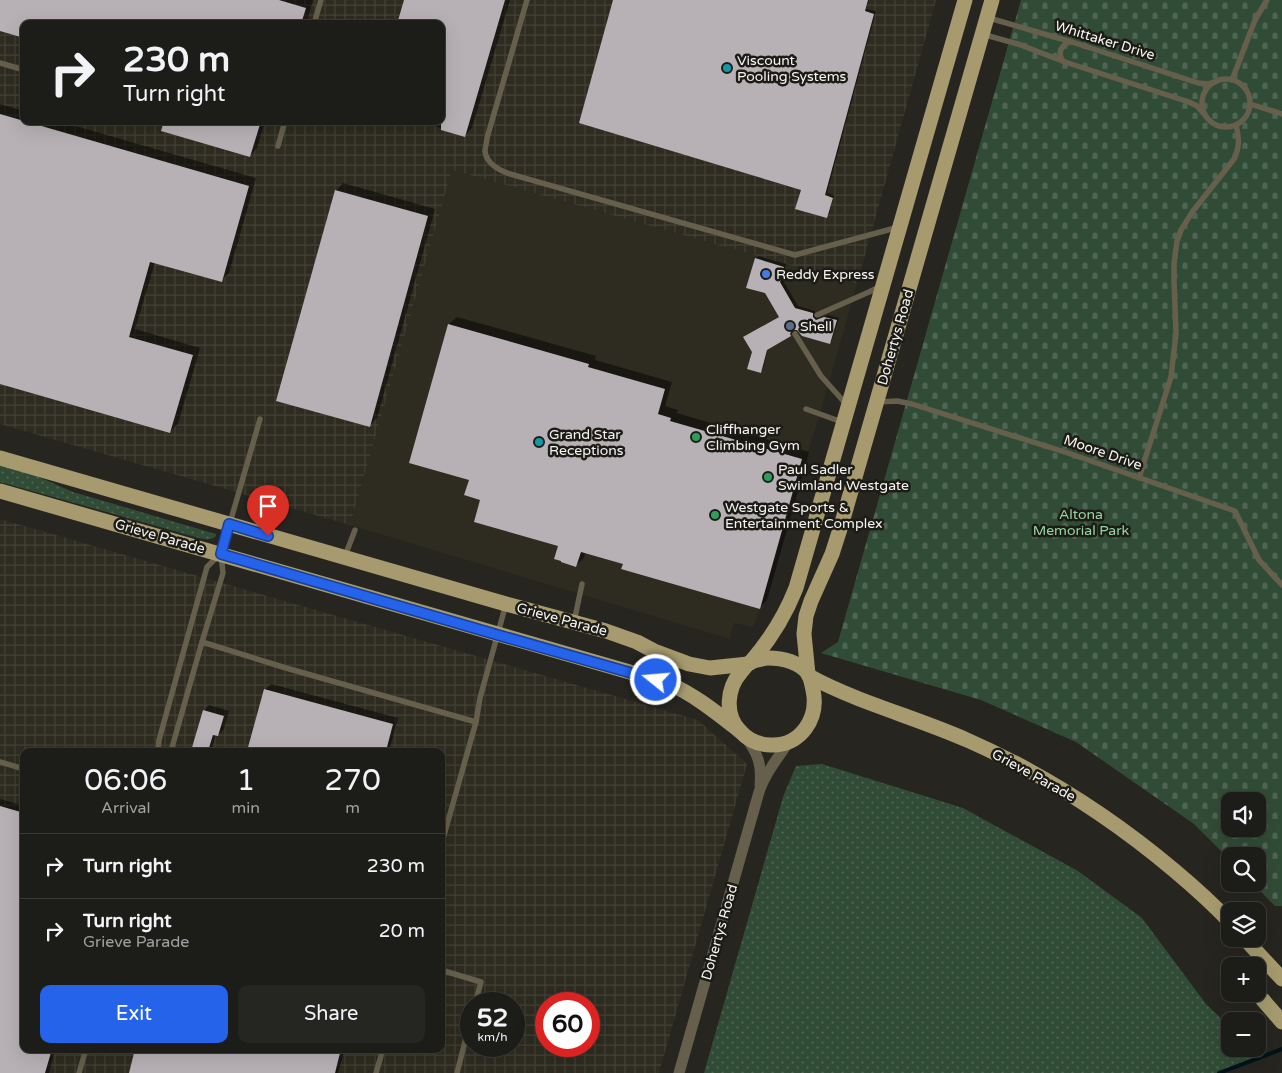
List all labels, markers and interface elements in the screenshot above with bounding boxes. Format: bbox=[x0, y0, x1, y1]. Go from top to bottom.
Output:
street label: Whittaker Drive bbox=[1053, 17, 1157, 64]
text: 230 m bbox=[123, 39, 230, 81]
icon: right bbox=[40, 40, 105, 105]
place label: Viscount Pooling Systems bbox=[737, 52, 847, 85]
marker: Viscount Pooling Systems bbox=[721, 62, 733, 74]
text: Turn right bbox=[123, 81, 225, 107]
place label: Reddy Express bbox=[776, 266, 875, 283]
marker: Reddy Express bbox=[760, 268, 772, 280]
street label: Dohertys Road bbox=[874, 287, 917, 387]
place label: Shell bbox=[800, 318, 832, 335]
marker: Shell bbox=[784, 320, 796, 332]
place label: Cliffhanger Climbing Gym bbox=[706, 421, 800, 454]
place label: Grand Star Receptions bbox=[549, 426, 624, 459]
marker: Cliffhanger Climbing Gym bbox=[690, 431, 702, 443]
street label: Moore Drive bbox=[1062, 431, 1144, 474]
marker: Grand Star Receptions bbox=[533, 436, 545, 448]
place label: Paul Sadler Swimland Westgate bbox=[778, 461, 909, 494]
marker: Paul Sadler Swimland Westgate bbox=[762, 471, 774, 483]
pin bbox=[247, 485, 289, 536]
icon: arrive bbox=[254, 492, 282, 520]
place label: Westgate Sports & Entertainment Complex bbox=[725, 499, 883, 532]
park label: Altona Memorial Park bbox=[1033, 506, 1130, 539]
marker: Westgate Sports & Entertainment Complex bbox=[709, 509, 721, 521]
street label: Grieve Parade bbox=[113, 515, 207, 558]
street label: Grieve Parade bbox=[515, 599, 609, 640]
position arrow bbox=[629, 653, 681, 705]
street label: Grieve Parade bbox=[989, 745, 1079, 805]
text: 06:06 bbox=[84, 762, 167, 799]
text: 1 bbox=[236, 762, 255, 799]
text: 270 bbox=[324, 762, 381, 799]
map controls bbox=[1221, 792, 1266, 1057]
button: sound bbox=[1221, 792, 1266, 837]
text: Arrival bbox=[101, 798, 151, 818]
text: min bbox=[232, 798, 260, 818]
text: m bbox=[345, 798, 360, 818]
button: search bbox=[1221, 847, 1266, 892]
icon: right bbox=[40, 852, 68, 880]
text: Turn right bbox=[83, 855, 171, 877]
text: 230 m bbox=[367, 855, 425, 877]
street label: Dohertys Road bbox=[698, 882, 741, 982]
button: layers bbox=[1221, 902, 1266, 947]
text: Turn right bbox=[83, 910, 171, 932]
icon: right bbox=[40, 917, 68, 945]
text: 20 m bbox=[379, 920, 425, 942]
text: Grieve Parade bbox=[83, 932, 189, 952]
button: + bbox=[1221, 957, 1266, 1002]
button: Exit bbox=[40, 985, 228, 1043]
button: Share bbox=[238, 985, 425, 1043]
speed limit sign: 60 bbox=[535, 992, 600, 1057]
text: 52 bbox=[477, 1003, 508, 1033]
button: − bbox=[1221, 1012, 1266, 1057]
text: km/h bbox=[477, 1030, 508, 1044]

